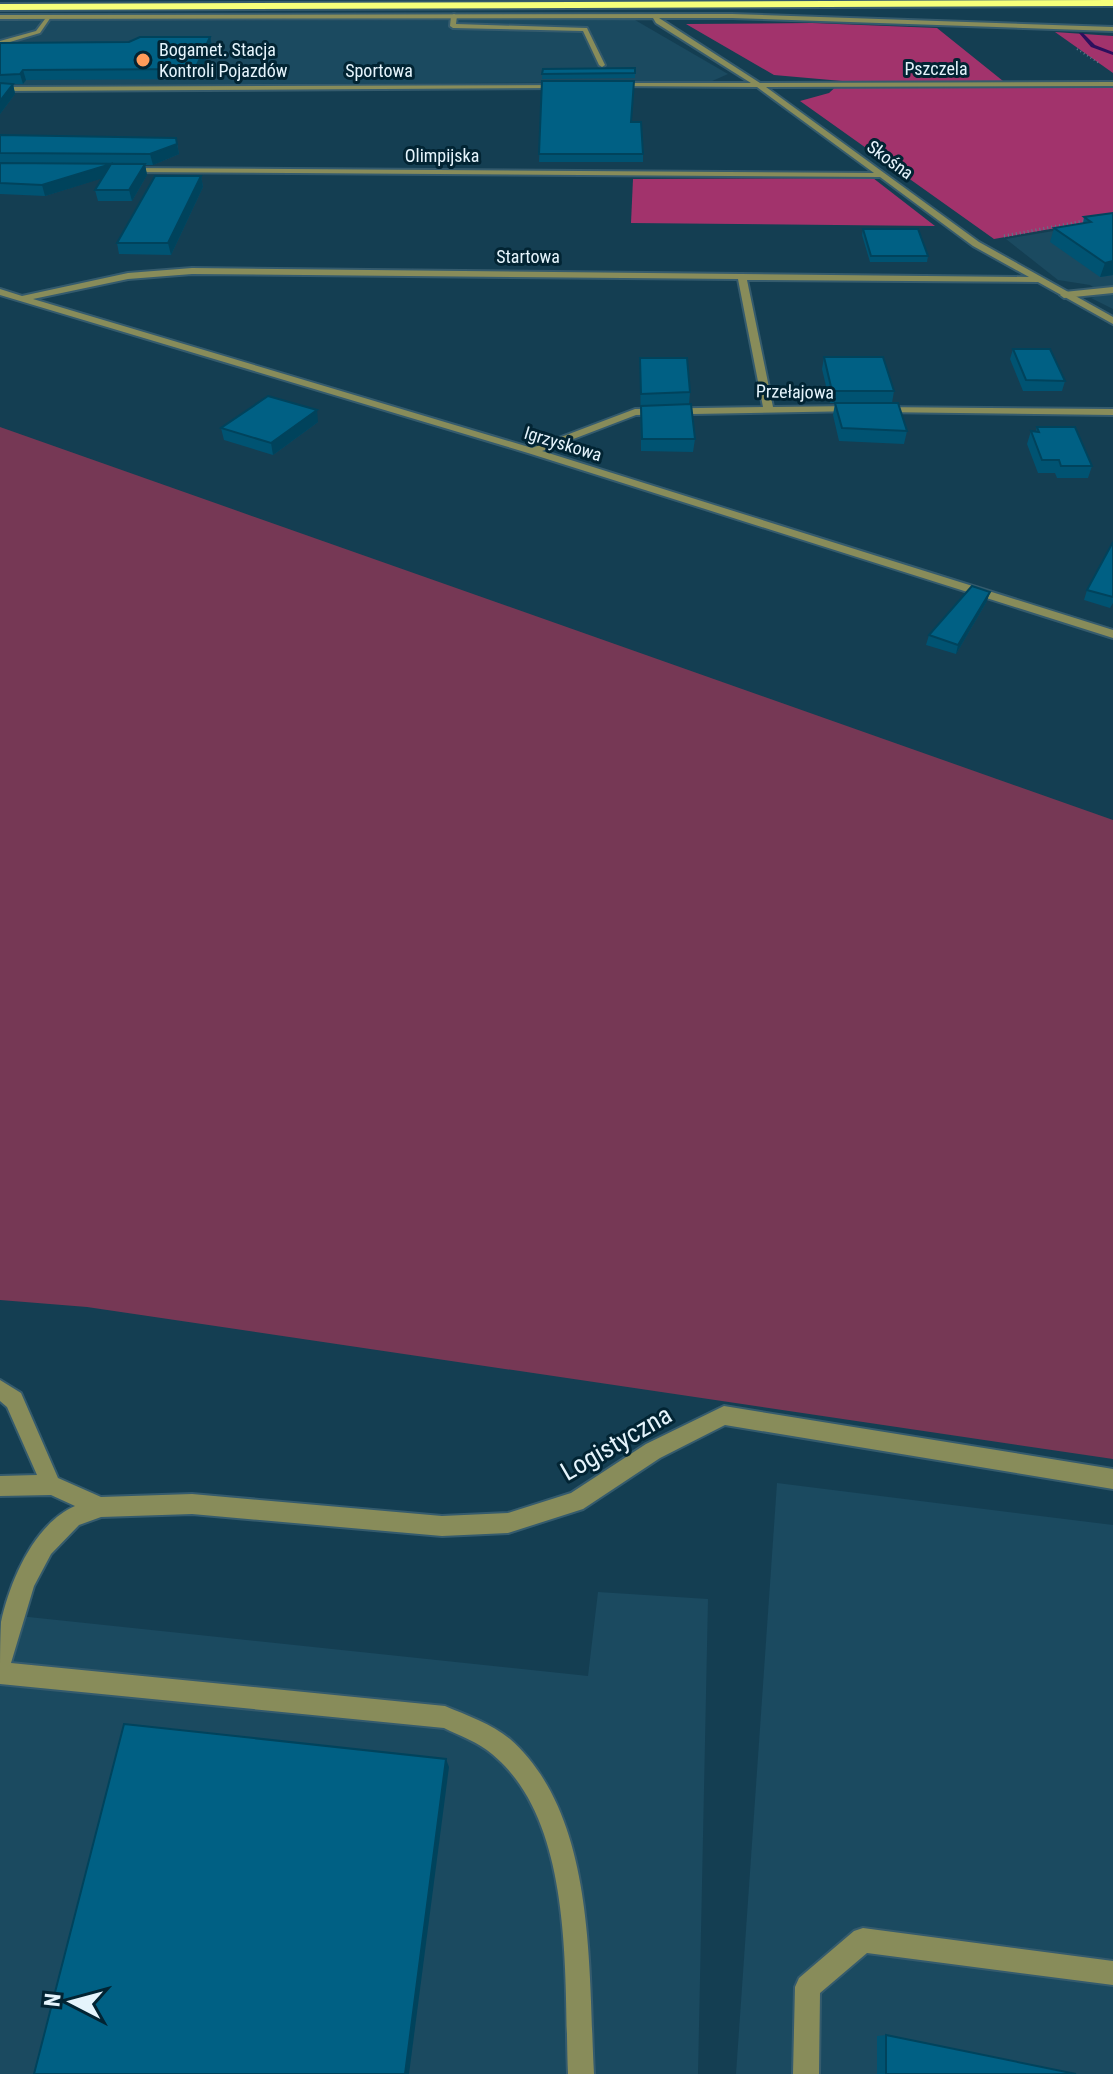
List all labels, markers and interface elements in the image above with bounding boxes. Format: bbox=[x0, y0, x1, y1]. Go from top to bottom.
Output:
place label: Bogamet. Stacja Kontroli Pojazdów bbox=[159, 39, 288, 81]
marker: Bogamet. Stacja Kontroli Pojazdów bbox=[134, 51, 152, 69]
street label: Pszczela bbox=[904, 58, 968, 79]
street label: Sportowa bbox=[345, 60, 413, 81]
street label: Skośna bbox=[863, 136, 918, 183]
street label: Olimpijska bbox=[405, 145, 479, 166]
street label: Startowa bbox=[496, 246, 560, 267]
street label: Przełajowa bbox=[756, 380, 834, 403]
street label: Igrzyskowa bbox=[522, 422, 604, 465]
street label: Logistyczna bbox=[555, 1399, 677, 1487]
north arrow bbox=[32, 1962, 112, 2042]
text: N bbox=[39, 1992, 66, 2008]

